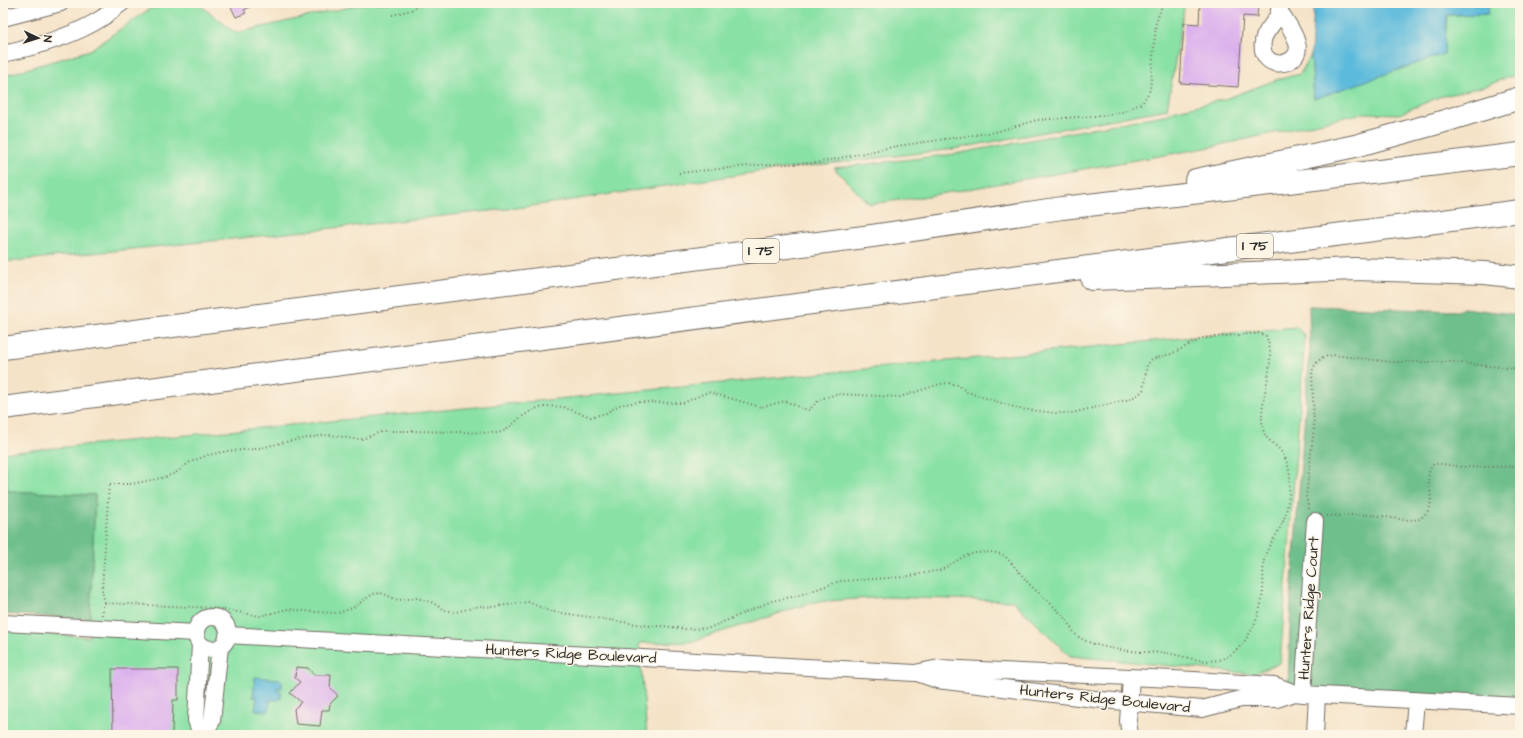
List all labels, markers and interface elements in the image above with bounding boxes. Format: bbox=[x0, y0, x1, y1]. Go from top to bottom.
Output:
north arrow bbox=[18, 18, 58, 58]
text: N bbox=[40, 35, 55, 43]
road number: I 75 bbox=[1237, 234, 1273, 258]
road number: I 75 bbox=[743, 239, 779, 263]
street label: Hunters Ridge Court bbox=[1294, 536, 1325, 680]
street label: Hunters Ridge Boulevard bbox=[485, 639, 657, 670]
street label: Hunters Ridge Boulevard bbox=[1019, 680, 1192, 719]

